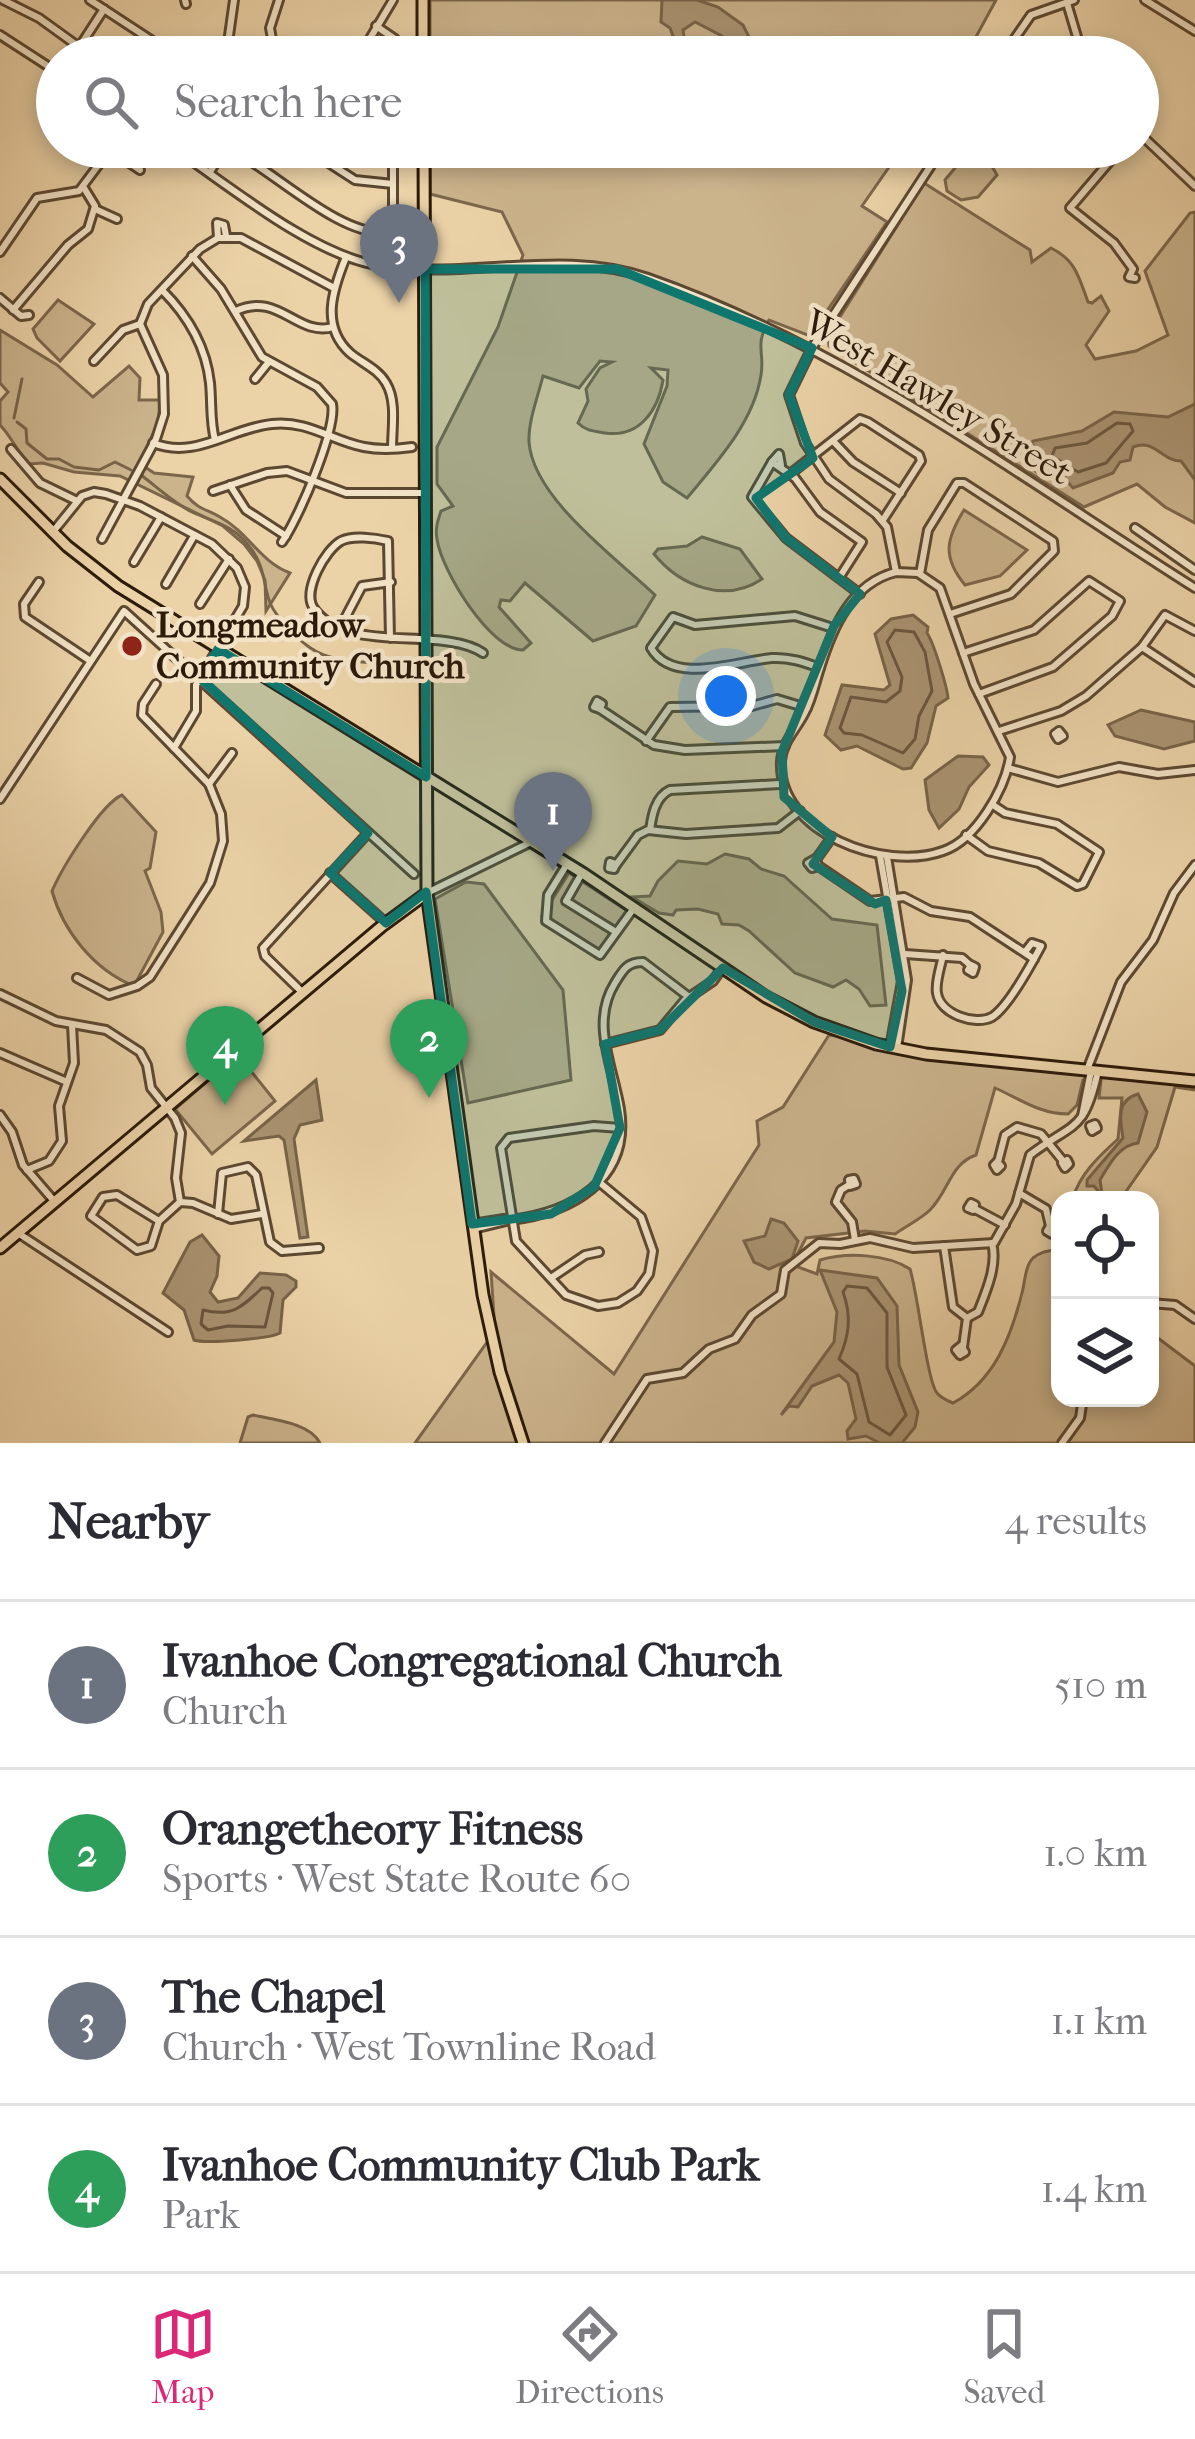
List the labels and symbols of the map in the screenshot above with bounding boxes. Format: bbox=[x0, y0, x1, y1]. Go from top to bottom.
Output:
pin: 3 bbox=[360, 204, 438, 303]
street label: West Hawley Street bbox=[796, 300, 1079, 493]
place label: Longmeadow Community Church bbox=[156, 604, 466, 687]
marker: Longmeadow Community Church bbox=[119, 633, 145, 659]
your location bbox=[696, 666, 756, 726]
pin: 1 bbox=[514, 772, 592, 871]
pin: 2 bbox=[390, 999, 468, 1098]
pin: 4 bbox=[186, 1006, 264, 1105]

